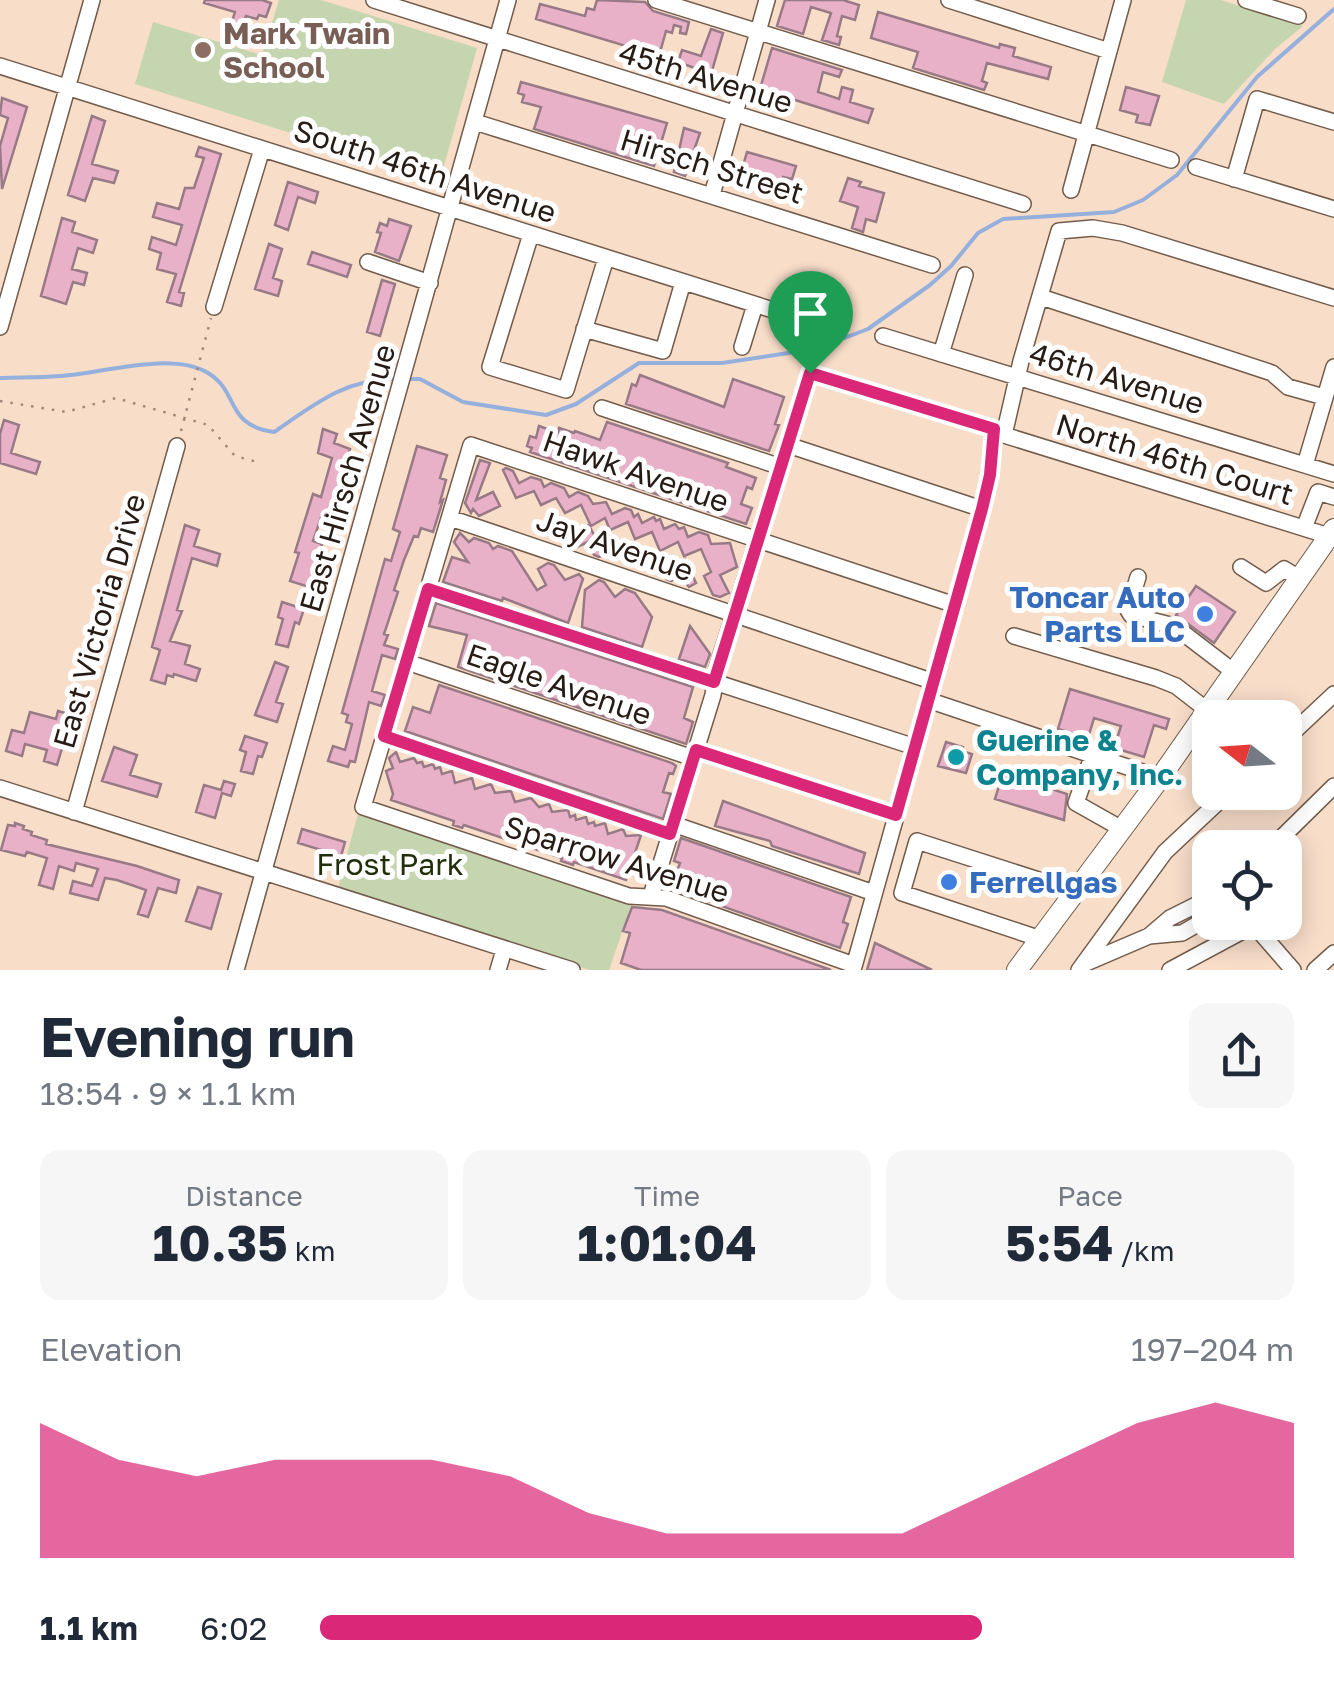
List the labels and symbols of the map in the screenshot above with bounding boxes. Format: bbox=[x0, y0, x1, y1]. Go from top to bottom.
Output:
place label: Mark Twain School bbox=[223, 15, 390, 85]
street label: 45th Avenue bbox=[615, 34, 797, 120]
marker: Mark Twain School bbox=[192, 39, 214, 61]
street label: South 46th Avenue bbox=[289, 112, 561, 230]
street label: Hirsch Street bbox=[616, 121, 808, 211]
pin bbox=[768, 271, 853, 374]
street label: 46th Avenue bbox=[1026, 334, 1208, 422]
street label: East Hirsch Avenue bbox=[292, 340, 402, 616]
street label: North 46th Court bbox=[1052, 406, 1298, 512]
street label: Hawk Avenue bbox=[538, 422, 734, 520]
street label: East Victoria Drive bbox=[45, 489, 153, 753]
street label: Jay Avenue bbox=[532, 501, 698, 589]
place label: Toncar Auto Parts LLC bbox=[1009, 579, 1185, 649]
marker: Toncar Auto Parts LLC bbox=[1194, 603, 1216, 625]
street label: Eagle Avenue bbox=[462, 635, 656, 733]
north arrow bbox=[1192, 700, 1302, 810]
place label: Guerine & Company, Inc. bbox=[976, 722, 1183, 792]
marker: Guerine & Company, Inc. bbox=[945, 746, 967, 768]
street label: Sparrow Avenue bbox=[500, 808, 734, 910]
park label: Frost Park bbox=[316, 846, 464, 882]
place label: Ferrellgas bbox=[969, 864, 1118, 900]
marker: Ferrellgas bbox=[938, 871, 960, 893]

